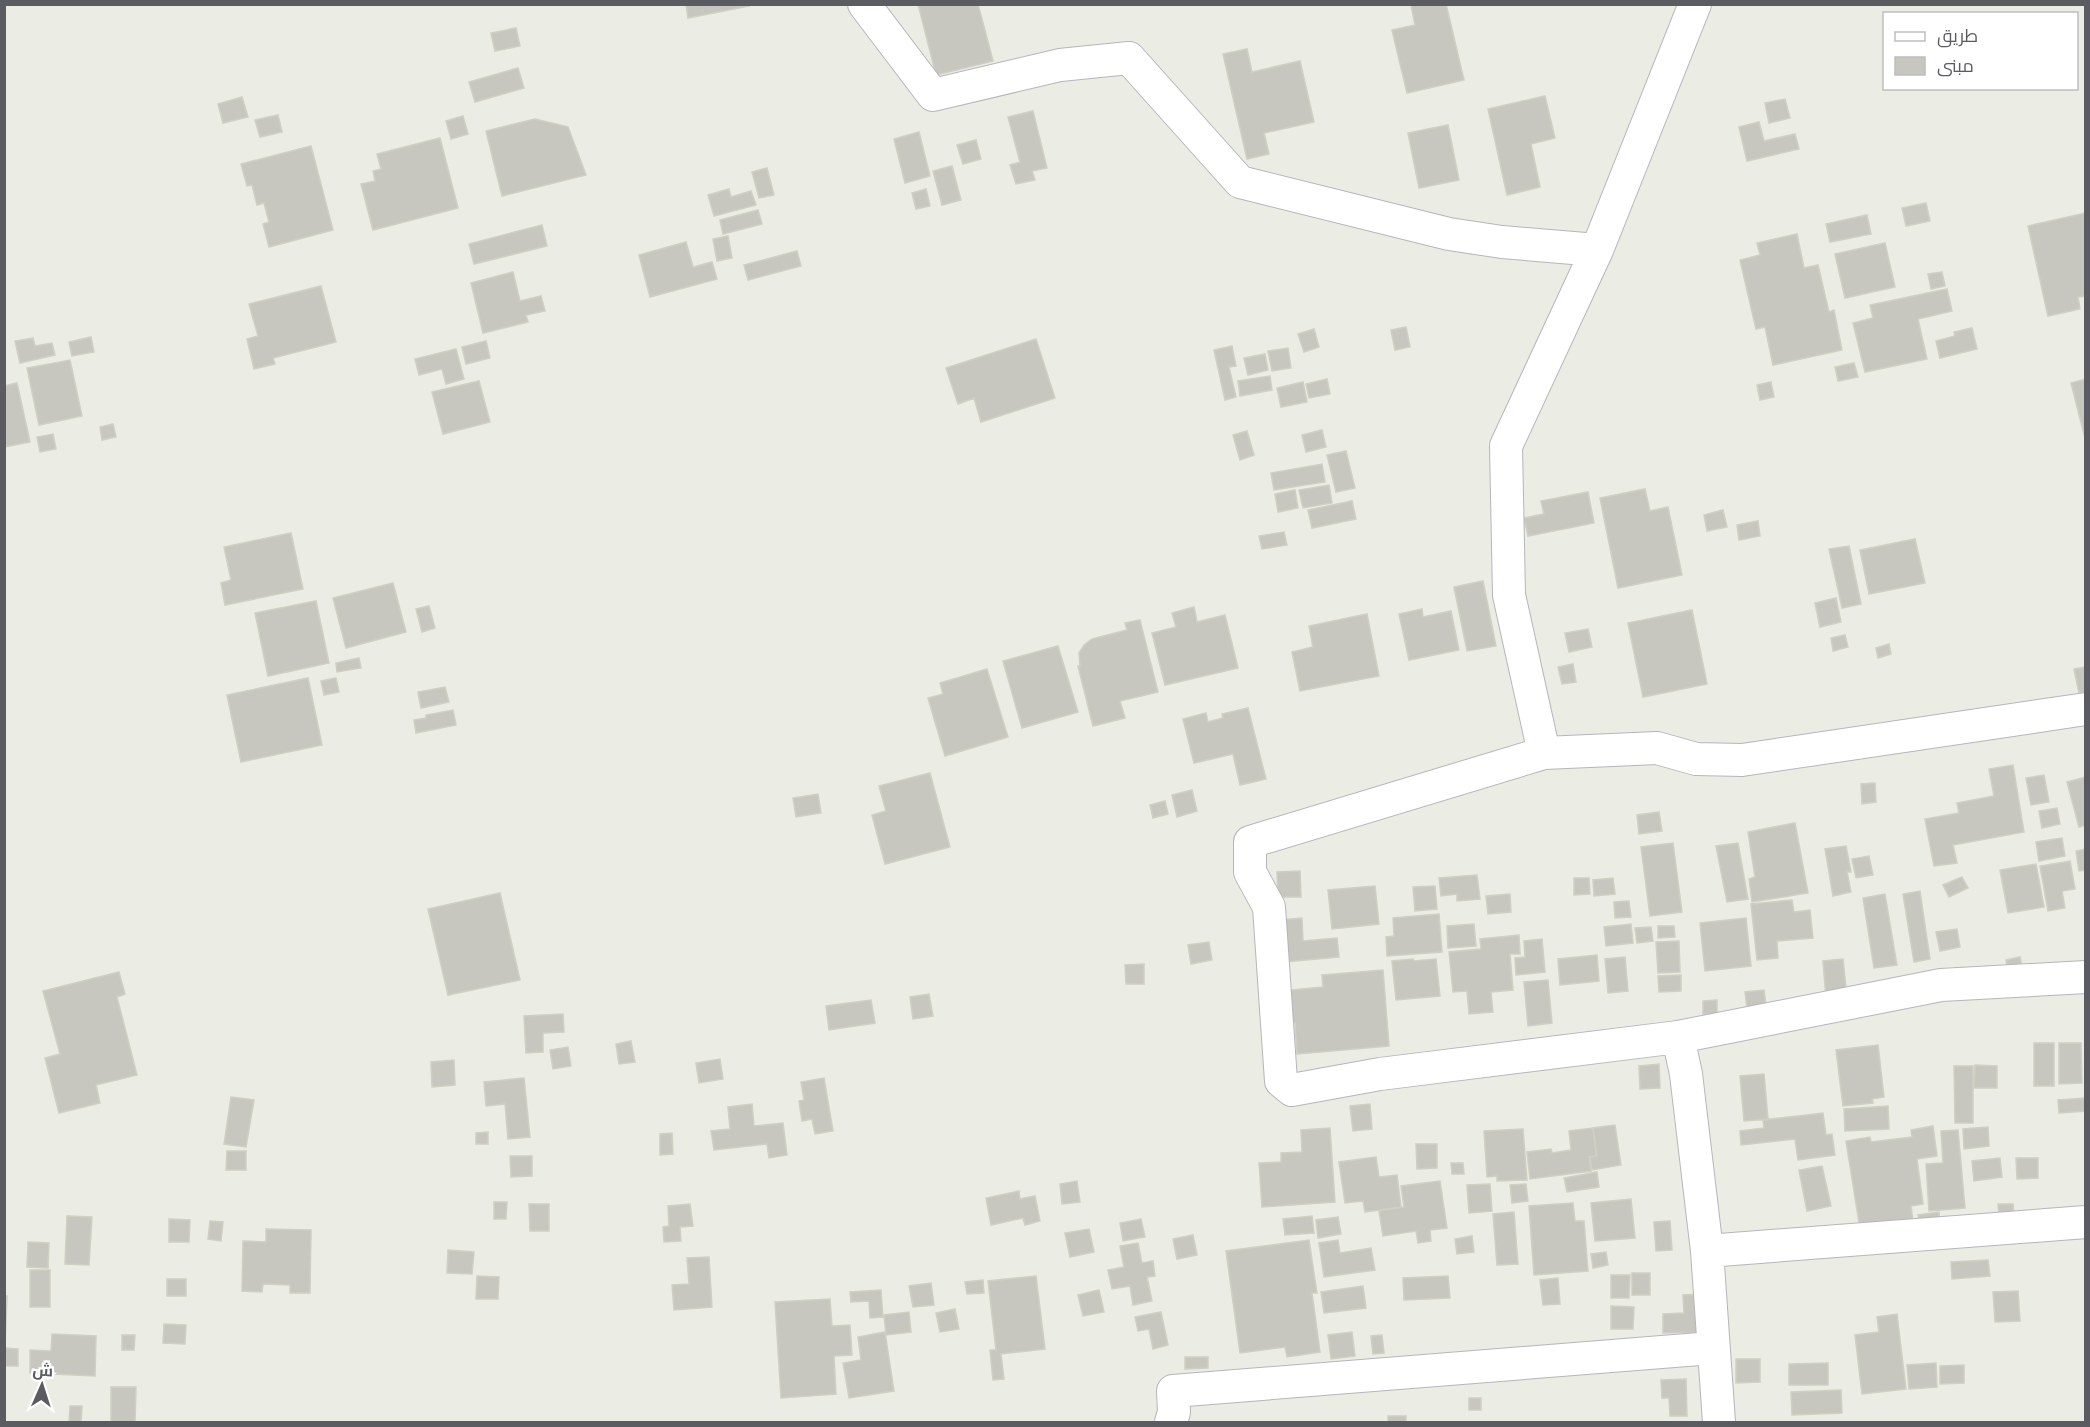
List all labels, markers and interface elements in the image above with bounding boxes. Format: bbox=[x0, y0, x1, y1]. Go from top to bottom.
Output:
legend bbox=[1883, 12, 2078, 90]
text: طريق bbox=[1937, 26, 1978, 48]
text: مبنى bbox=[1937, 56, 1974, 77]
north arrow bbox=[12, 1355, 72, 1415]
text: ش bbox=[32, 1361, 53, 1381]

